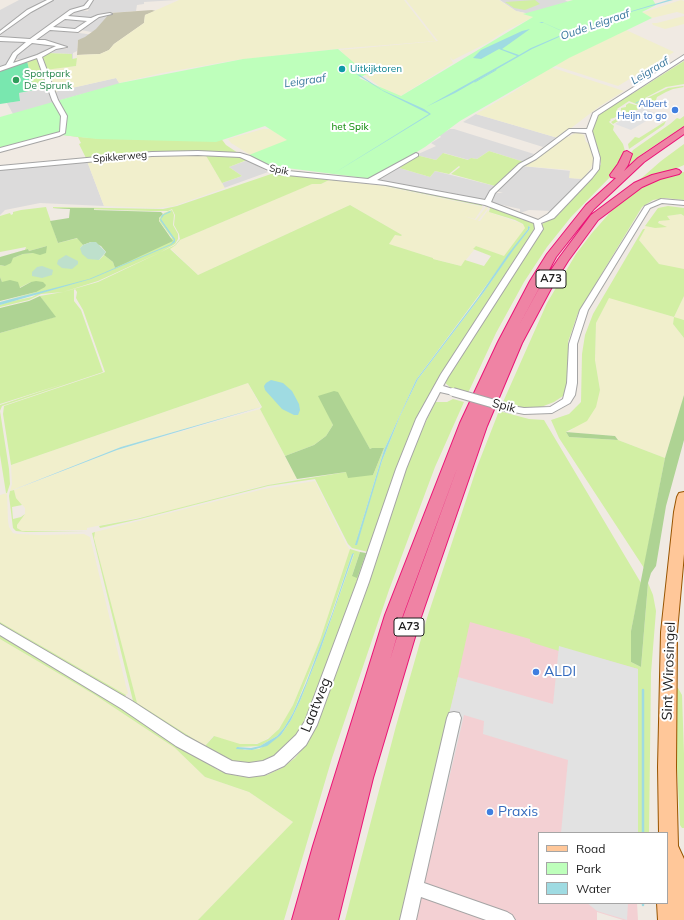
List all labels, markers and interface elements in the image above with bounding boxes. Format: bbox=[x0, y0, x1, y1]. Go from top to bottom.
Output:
water label: Oude Leigraaf bbox=[559, 7, 631, 43]
water label: Leigraaf bbox=[629, 55, 671, 87]
place label: Uitkijktoren bbox=[350, 63, 402, 75]
marker: Uitkijktoren bbox=[337, 64, 347, 74]
place label: Sportpark De Sprunk bbox=[24, 68, 72, 92]
water label: Leigraaf bbox=[283, 72, 327, 90]
marker: Sportpark De Sprunk bbox=[11, 75, 21, 85]
place label: Albert Heijn to go bbox=[617, 98, 667, 122]
marker: Albert Heijn to go bbox=[670, 105, 680, 115]
park label: het Spik bbox=[331, 121, 369, 133]
street label: Spikkerweg bbox=[92, 149, 148, 165]
street label: Spik bbox=[268, 162, 290, 178]
road number: A73 bbox=[536, 270, 566, 288]
street label: Spik bbox=[491, 396, 517, 416]
road number: A73 bbox=[394, 618, 424, 636]
street label: Sint Wirosingel bbox=[659, 621, 679, 721]
place label: ALDI bbox=[544, 664, 576, 680]
marker: ALDI bbox=[531, 667, 541, 677]
street label: Laatweg bbox=[297, 675, 335, 735]
place label: Praxis bbox=[498, 804, 538, 820]
marker: Praxis bbox=[485, 807, 495, 817]
legend bbox=[538, 832, 668, 904]
text: Road bbox=[576, 841, 605, 856]
text: Park bbox=[576, 861, 601, 876]
text: Water bbox=[576, 881, 611, 896]

